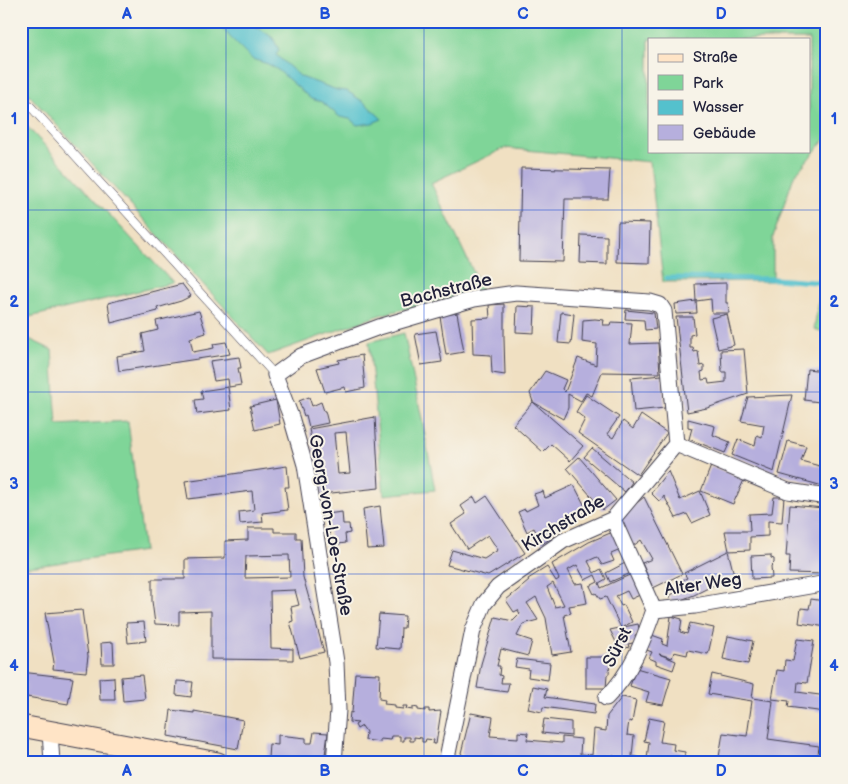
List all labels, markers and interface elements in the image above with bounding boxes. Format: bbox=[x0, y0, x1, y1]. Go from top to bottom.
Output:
text: A bbox=[121, 5, 132, 24]
text: B bbox=[319, 5, 331, 24]
text: C bbox=[517, 5, 529, 24]
text: D bbox=[715, 5, 727, 24]
legend bbox=[648, 38, 810, 152]
text: Straße bbox=[693, 48, 738, 67]
text: Park bbox=[693, 74, 724, 93]
text: Wasser bbox=[693, 98, 744, 117]
text: 1 bbox=[11, 110, 17, 129]
text: 1 bbox=[831, 110, 837, 129]
text: Gebäude bbox=[693, 124, 756, 143]
street label: Bachstraße bbox=[398, 269, 494, 312]
text: 2 bbox=[9, 293, 19, 312]
text: 2 bbox=[829, 293, 839, 312]
street label: Georg-von-Loe-Straße bbox=[304, 433, 357, 618]
text: 3 bbox=[9, 475, 19, 494]
text: 3 bbox=[829, 475, 839, 494]
street label: Kirchstraße bbox=[518, 490, 609, 556]
street label: Alter Weg bbox=[663, 569, 743, 600]
street label: Sürst bbox=[599, 623, 637, 671]
text: 4 bbox=[9, 657, 19, 676]
text: 4 bbox=[829, 657, 839, 676]
text: A bbox=[121, 762, 132, 781]
text: B bbox=[319, 762, 331, 781]
text: C bbox=[517, 762, 529, 781]
text: D bbox=[715, 762, 727, 781]

